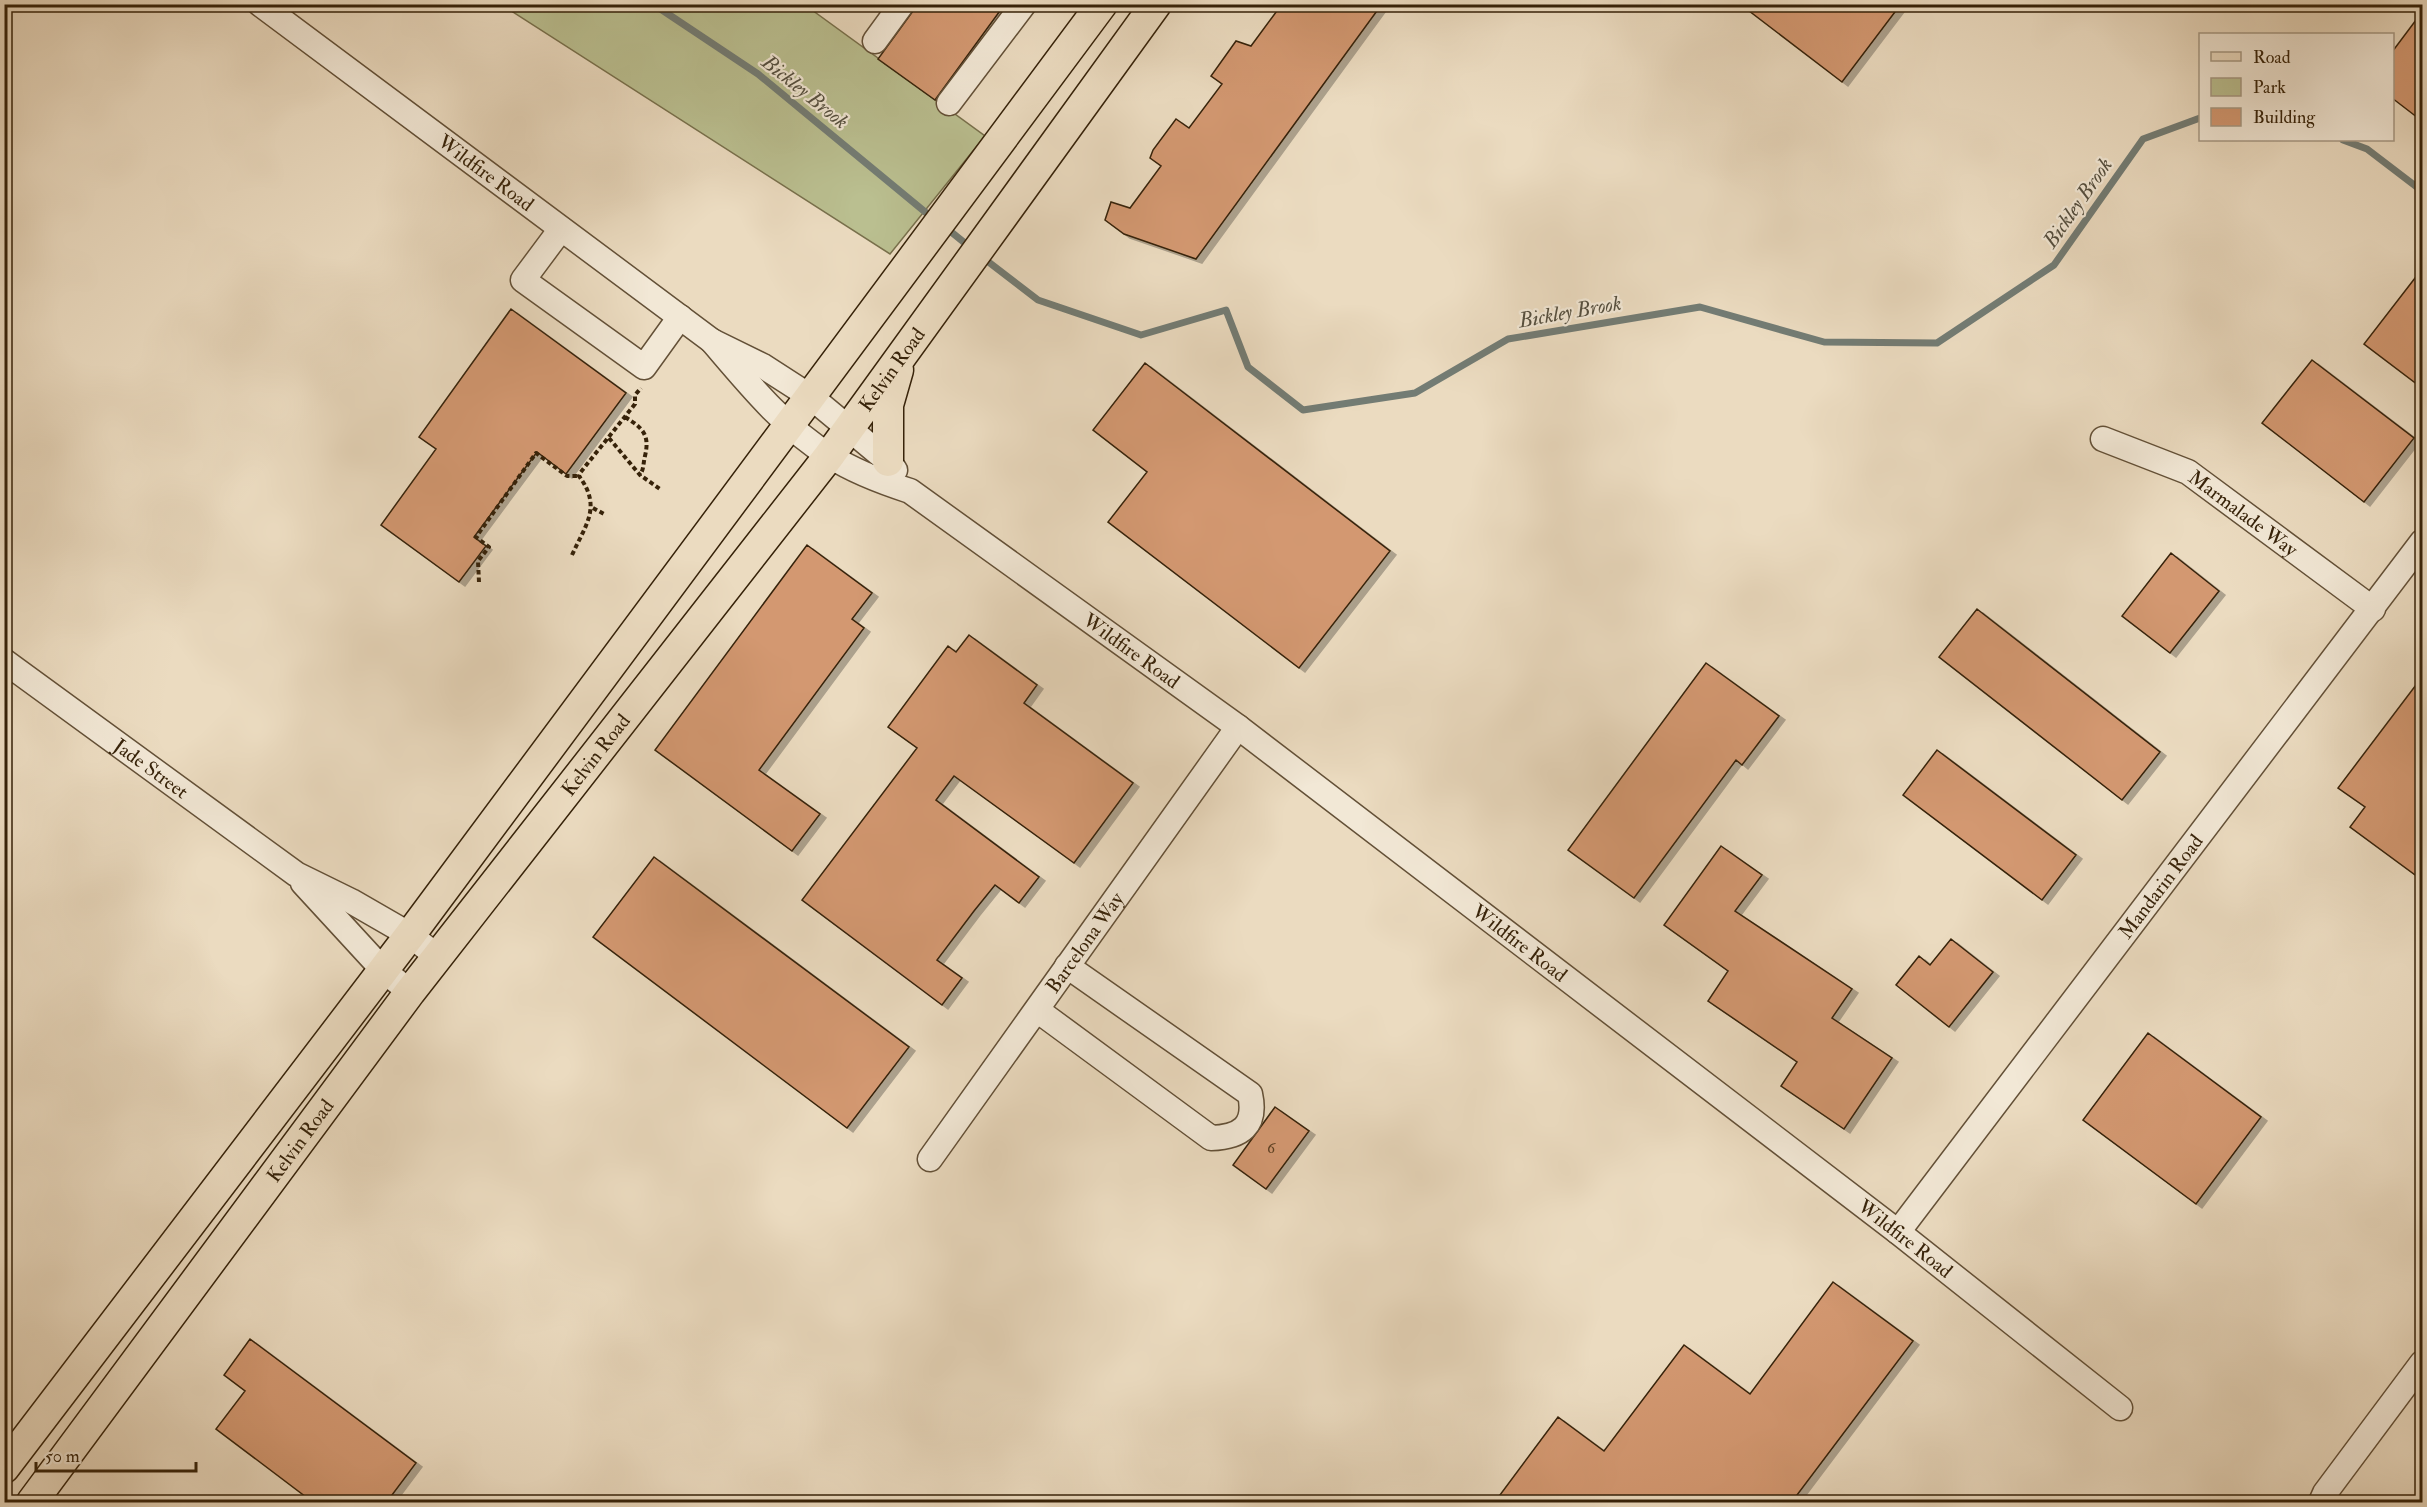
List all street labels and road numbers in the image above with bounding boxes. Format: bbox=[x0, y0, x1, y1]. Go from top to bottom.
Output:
street label: Wildfire Road bbox=[432, 128, 539, 217]
street label: Kelvin Road bbox=[853, 322, 930, 416]
street label: Marmalade Way bbox=[2184, 464, 2304, 562]
street label: Wildfire Road bbox=[1077, 607, 1185, 694]
street label: Kelvin Road bbox=[556, 708, 635, 801]
street label: Jade Street bbox=[108, 732, 194, 804]
street label: Mandarin Road bbox=[2113, 829, 2208, 944]
street label: Barcelona Way bbox=[1040, 886, 1130, 998]
street label: Wildfire Road bbox=[1466, 898, 1573, 987]
street label: Kelvin Road bbox=[261, 1094, 339, 1187]
street label: Wildfire Road bbox=[1852, 1193, 1958, 1283]

